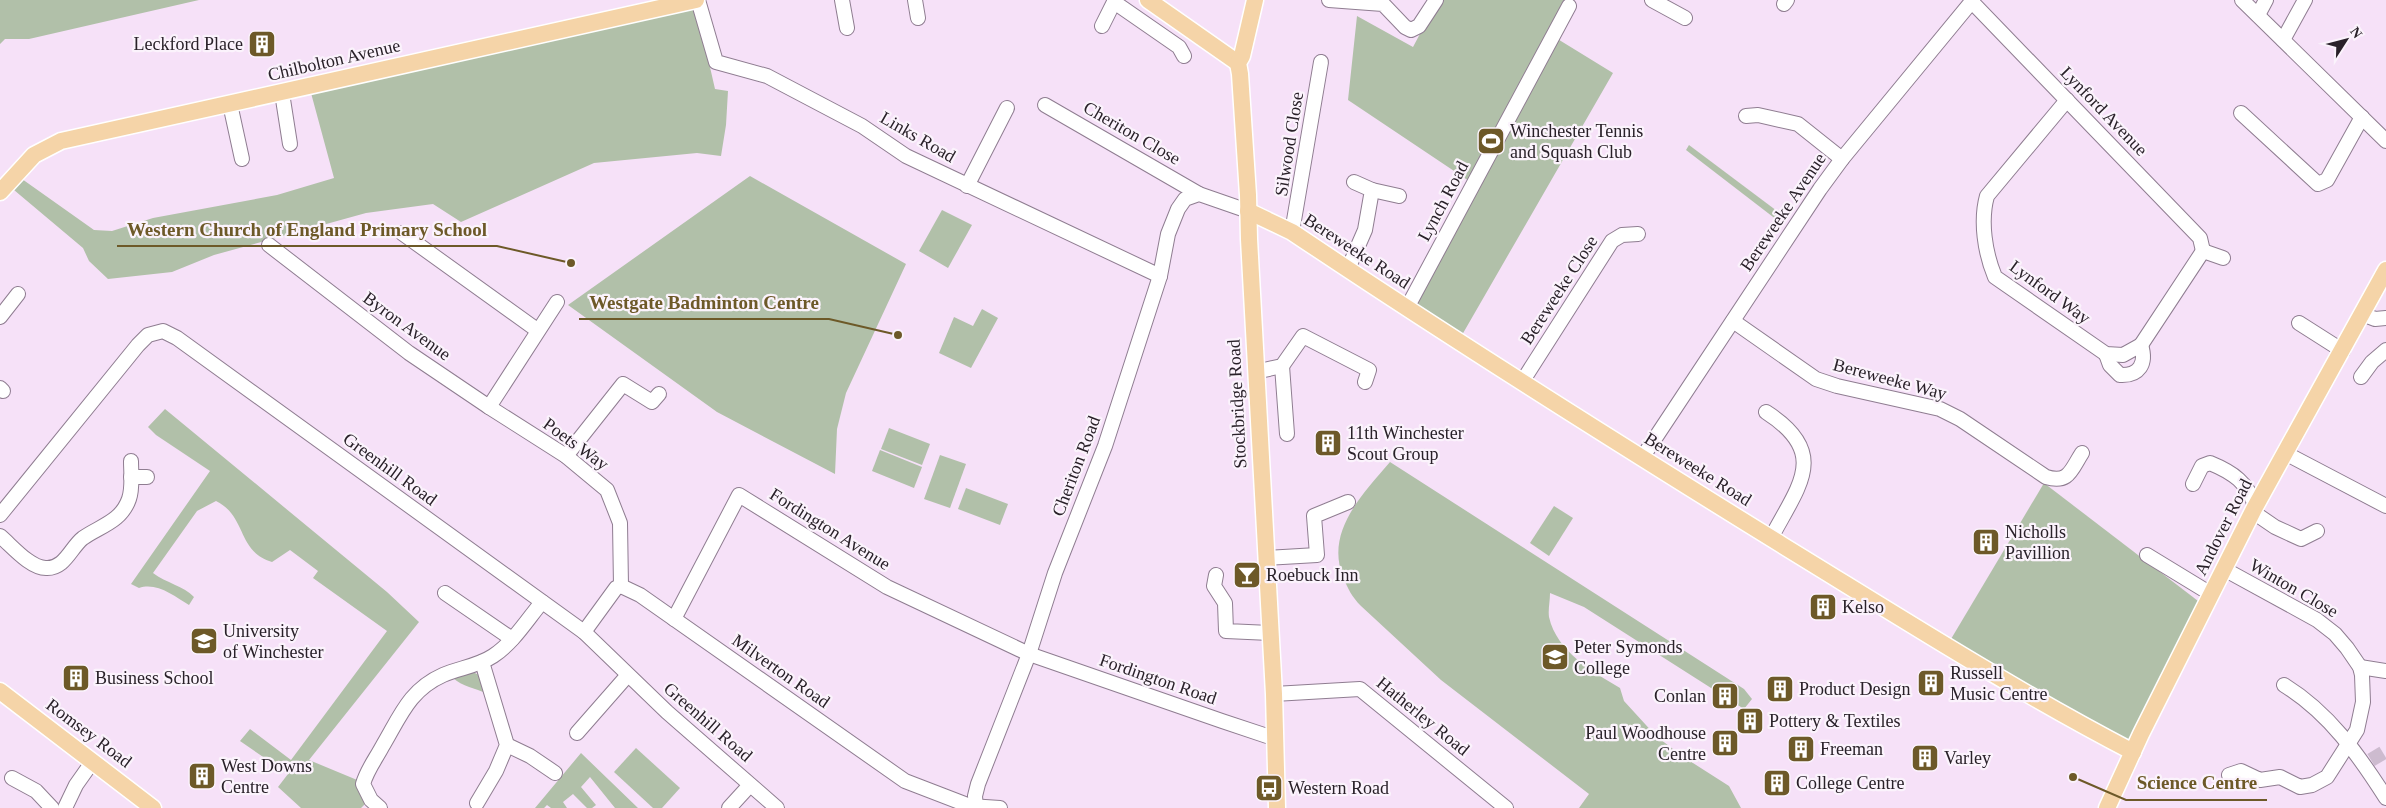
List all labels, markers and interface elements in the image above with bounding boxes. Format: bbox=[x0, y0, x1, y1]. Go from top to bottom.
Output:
north arrow bbox=[2321, 15, 2371, 65]
text: N bbox=[2347, 24, 2365, 41]
building icon: Leckford Place bbox=[247, 29, 277, 59]
place label: Leckford Place bbox=[134, 34, 243, 54]
street label: Chilbolton Avenue bbox=[266, 35, 402, 85]
street label: Lynford Avenue bbox=[2056, 62, 2152, 160]
street label: Silwood Close bbox=[1271, 90, 1307, 198]
street label: Cheriton Close bbox=[1080, 97, 1184, 169]
street label: Links Road bbox=[877, 107, 959, 167]
place label: Winchester Tennis and Squash Club bbox=[1510, 121, 1643, 162]
sports icon: Winchester Tennis and Squash Club bbox=[1476, 126, 1506, 156]
street label: Bereweeke Avenue bbox=[1736, 149, 1830, 275]
street label: Lynch Road bbox=[1414, 158, 1472, 244]
street label: Bereweeke Road bbox=[1300, 209, 1414, 293]
callout: Western Church of England Primary School bbox=[117, 212, 497, 246]
text: Western Church of England Primary School bbox=[127, 219, 487, 240]
street label: Bereweeke Close bbox=[1516, 232, 1602, 348]
street label: Lynford Way bbox=[2006, 256, 2094, 328]
callout: Westgate Badminton Centre bbox=[579, 285, 829, 319]
street label: Byron Avenue bbox=[359, 288, 455, 364]
text: Westgate Badminton Centre bbox=[589, 292, 819, 313]
street label: Stockbridge Road bbox=[1224, 339, 1250, 469]
street label: Bereweeke Way bbox=[1831, 354, 1949, 404]
street label: Cheriton Road bbox=[1048, 413, 1104, 519]
street label: Poets Way bbox=[539, 414, 613, 474]
place label: 11th Winchester Scout Group bbox=[1347, 423, 1464, 464]
street label: Greenhill Road bbox=[339, 428, 441, 510]
building icon: 11th Winchester Scout Group bbox=[1313, 428, 1343, 458]
street label: Bereweeke Road bbox=[1641, 428, 1755, 510]
street label: Andover Road bbox=[2190, 475, 2256, 579]
street label: Fordington Avenue bbox=[766, 484, 894, 574]
place label: Nicholls Pavillion bbox=[2005, 522, 2070, 563]
building icon: Nicholls Pavillion bbox=[1971, 527, 2001, 557]
street label: Winton Close bbox=[2246, 555, 2342, 621]
bar icon: Roebuck Inn bbox=[1232, 560, 1262, 590]
place label: Roebuck Inn bbox=[1266, 565, 1358, 585]
building icon: Kelso bbox=[1808, 592, 1838, 622]
place label: Kelso bbox=[1842, 597, 1884, 617]
place label: University of Winchester bbox=[223, 621, 323, 662]
school or university icon: University of Winchester bbox=[189, 626, 219, 656]
street label: Milverton Road bbox=[728, 630, 834, 712]
place label: Peter Symonds College bbox=[1574, 637, 1683, 678]
school or university icon: Peter Symonds College bbox=[1540, 642, 1570, 672]
street label: Fordington Road bbox=[1097, 650, 1219, 708]
building icon: Business School bbox=[61, 663, 91, 693]
place label: Russell Music Centre bbox=[1950, 663, 2047, 704]
place label: Business School bbox=[95, 668, 214, 688]
building icon: Russell Music Centre bbox=[1916, 668, 1946, 698]
street label: Hatherley Road bbox=[1373, 673, 1473, 759]
building icon: Product Design bbox=[1765, 674, 1795, 704]
street label: Greenhill Road bbox=[660, 678, 756, 766]
place label: Product Design bbox=[1799, 679, 1911, 699]
building icon: Conlan bbox=[1710, 681, 1740, 711]
place label: Conlan bbox=[1654, 686, 1706, 706]
street label: Romsey Road bbox=[42, 694, 136, 772]
building icon: Pottery & Textiles bbox=[1735, 706, 1765, 736]
place label: Pottery & Textiles bbox=[1769, 711, 1900, 731]
place label: Paul Woodhouse Centre bbox=[1585, 723, 1706, 764]
building icon: Paul Woodhouse Centre bbox=[1710, 728, 1740, 758]
building icon: Freeman bbox=[1786, 734, 1816, 764]
place label: Freeman bbox=[1820, 739, 1883, 759]
building icon: Varley bbox=[1910, 743, 1940, 773]
place label: Varley bbox=[1944, 748, 1991, 768]
place label: West Downs Centre bbox=[221, 756, 312, 797]
building icon: West Downs Centre bbox=[187, 761, 217, 791]
callout: Science Centre bbox=[2126, 766, 2267, 800]
building icon: College Centre bbox=[1762, 768, 1792, 798]
text: Science Centre bbox=[2137, 772, 2257, 793]
bus stop icon: Western Road bbox=[1254, 773, 1284, 803]
place label: College Centre bbox=[1796, 773, 1904, 793]
place label: Western Road bbox=[1288, 778, 1389, 798]

